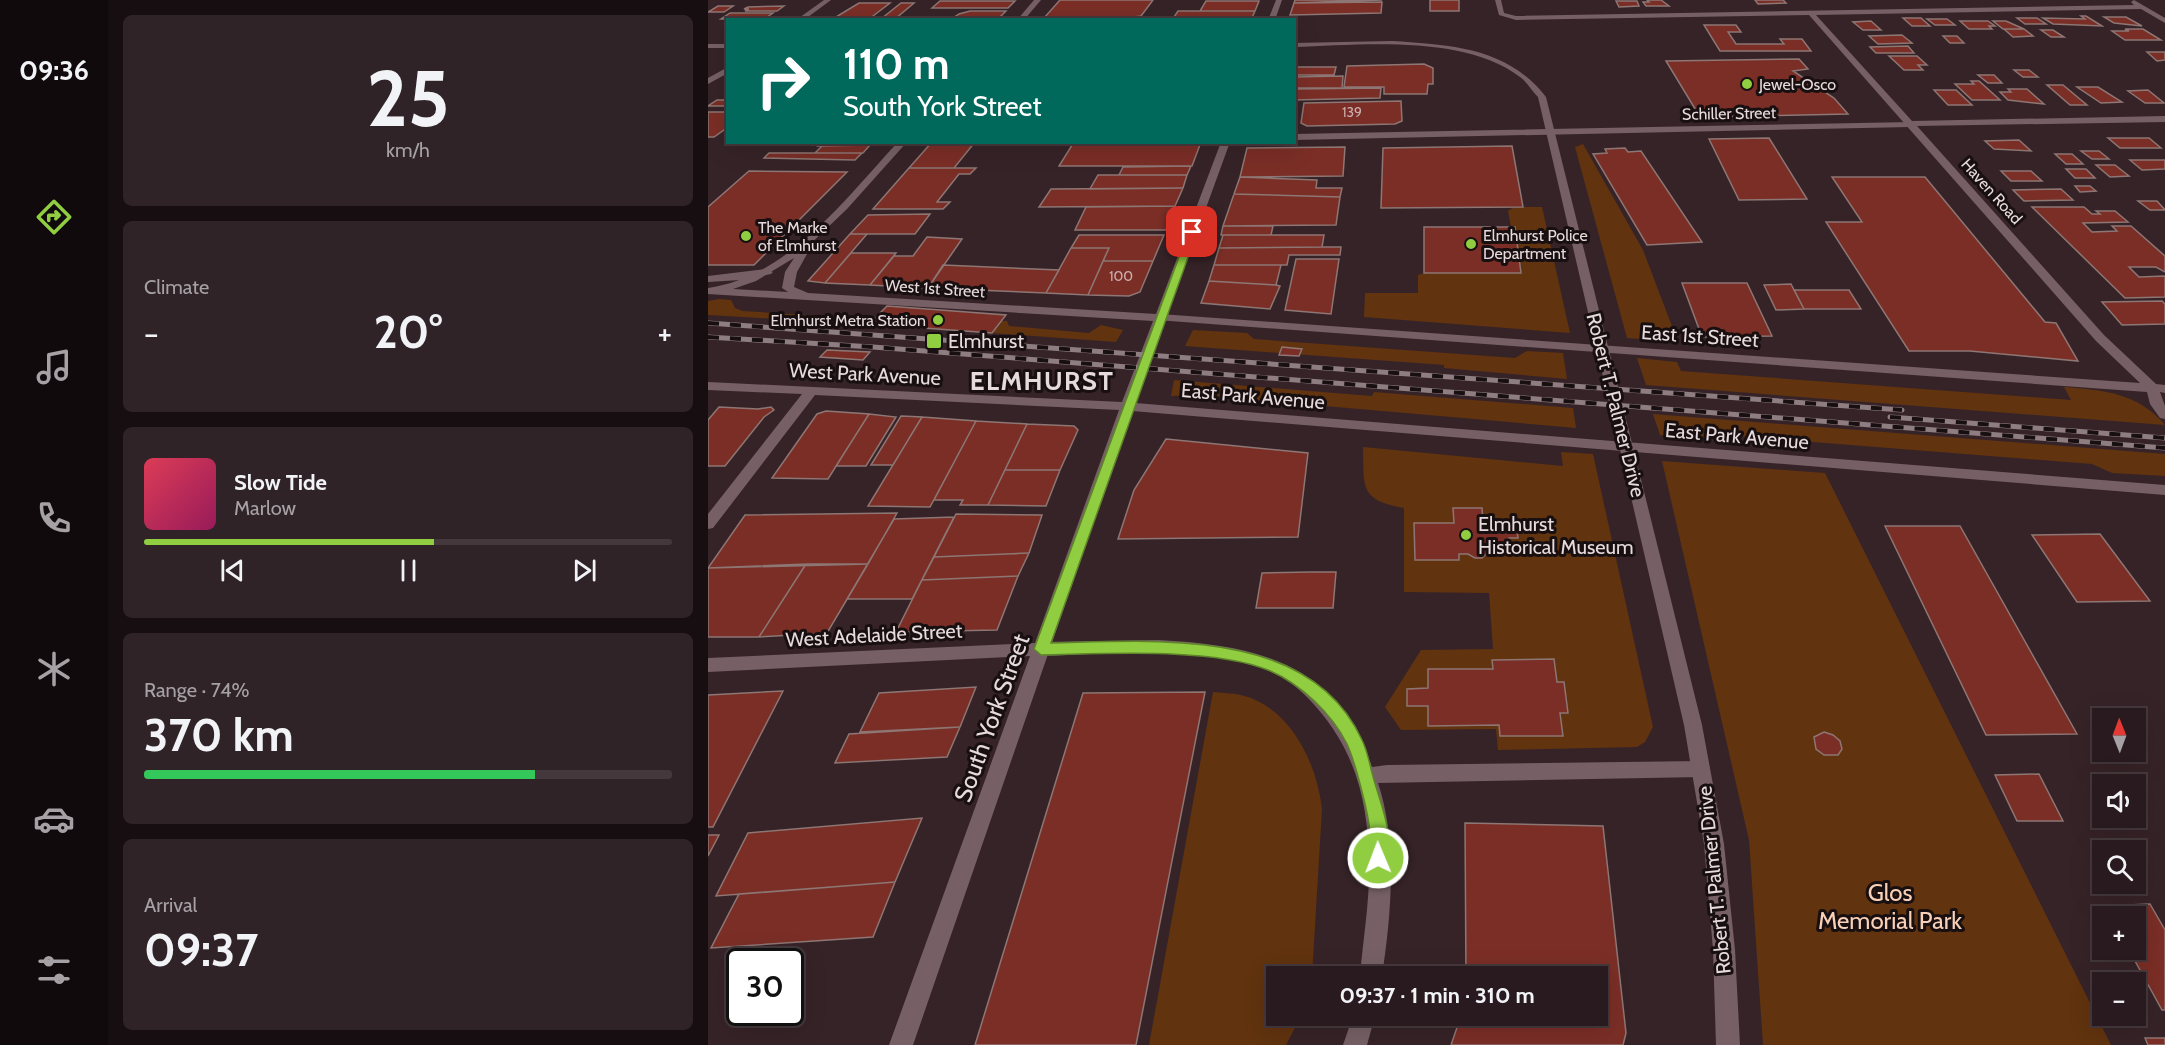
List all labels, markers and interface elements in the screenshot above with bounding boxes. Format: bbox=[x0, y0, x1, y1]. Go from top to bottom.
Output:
text: 110 m bbox=[843, 38, 950, 90]
icon: right bbox=[744, 42, 822, 120]
text: 25 bbox=[366, 51, 450, 146]
text: 09:36 bbox=[19, 54, 89, 87]
place label: Jewel-Osco bbox=[1758, 75, 1836, 94]
marker: Jewel-Osco bbox=[1740, 77, 1754, 91]
text: South York Street bbox=[843, 90, 1042, 123]
house number: 139 bbox=[1342, 103, 1362, 121]
street label: Schiller Street bbox=[1682, 103, 1777, 124]
text: km/h bbox=[386, 138, 430, 162]
street label: Haven Road bbox=[1957, 155, 2026, 228]
icon: directions bbox=[33, 196, 75, 238]
pin bbox=[1166, 206, 1217, 257]
icon: arrive bbox=[1175, 215, 1208, 248]
place label: The Marke of Elmhurst bbox=[758, 218, 837, 255]
place label: Elmhurst Police Department bbox=[1483, 226, 1588, 263]
marker: The Marke of Elmhurst bbox=[739, 229, 753, 243]
marker: Elmhurst Police Department bbox=[1464, 237, 1478, 251]
house number: 100 bbox=[1109, 267, 1133, 285]
text: Climate bbox=[144, 275, 209, 299]
street label: West 1st Street bbox=[884, 276, 986, 302]
text: 20° bbox=[374, 305, 442, 359]
street label: Robert T. Palmer Drive bbox=[1581, 310, 1651, 500]
place label: Elmhurst Metra Station bbox=[770, 311, 926, 330]
text: − bbox=[144, 313, 159, 353]
text: + bbox=[657, 313, 672, 353]
marker: Elmhurst Metra Station bbox=[931, 313, 945, 327]
street label: East 1st Street bbox=[1640, 320, 1760, 352]
place label: Elmhurst bbox=[948, 329, 1024, 353]
marker: Elmhurst bbox=[925, 332, 943, 350]
icon: music bbox=[33, 346, 75, 388]
street label: West Park Avenue bbox=[789, 358, 941, 390]
district label: ELMHURST bbox=[970, 365, 1114, 397]
street label: East Park Avenue bbox=[1180, 378, 1326, 414]
street label: East Park Avenue bbox=[1664, 418, 1810, 454]
text: Slow Tide bbox=[234, 469, 327, 496]
text: Marlow bbox=[234, 496, 296, 520]
icon: phone bbox=[33, 497, 75, 539]
place label: Elmhurst Historical Museum bbox=[1478, 512, 1634, 559]
marker: Elmhurst Historical Museum bbox=[1459, 528, 1473, 542]
icon: previous bbox=[216, 554, 249, 587]
icon: pause bbox=[392, 554, 425, 587]
icon: next bbox=[568, 554, 601, 587]
street label: West Adelaide Street bbox=[785, 618, 963, 652]
street label: South York Street bbox=[948, 630, 1035, 806]
icon: climate bbox=[33, 648, 75, 690]
text: Range · 74% bbox=[144, 678, 250, 702]
text: 370 km bbox=[144, 708, 294, 762]
north arrow bbox=[2092, 708, 2146, 762]
map controls bbox=[2092, 708, 2146, 1026]
button: sound bbox=[2092, 774, 2146, 828]
street label: Robert T. Palmer Drive bbox=[1692, 785, 1736, 975]
icon: car bbox=[33, 798, 75, 840]
position arrow bbox=[1346, 826, 1410, 890]
button: search bbox=[2092, 840, 2146, 894]
park label: Glos Memorial Park bbox=[1818, 878, 1962, 935]
text: Arrival bbox=[144, 893, 197, 917]
button: + bbox=[2092, 906, 2146, 960]
text: 09:37 bbox=[144, 923, 258, 977]
speed limit sign: 30 bbox=[726, 948, 804, 1026]
icon: filters bbox=[33, 949, 75, 991]
button: − bbox=[2092, 972, 2146, 1026]
text: 09:37 · 1 min · 310 m bbox=[1339, 982, 1535, 1009]

